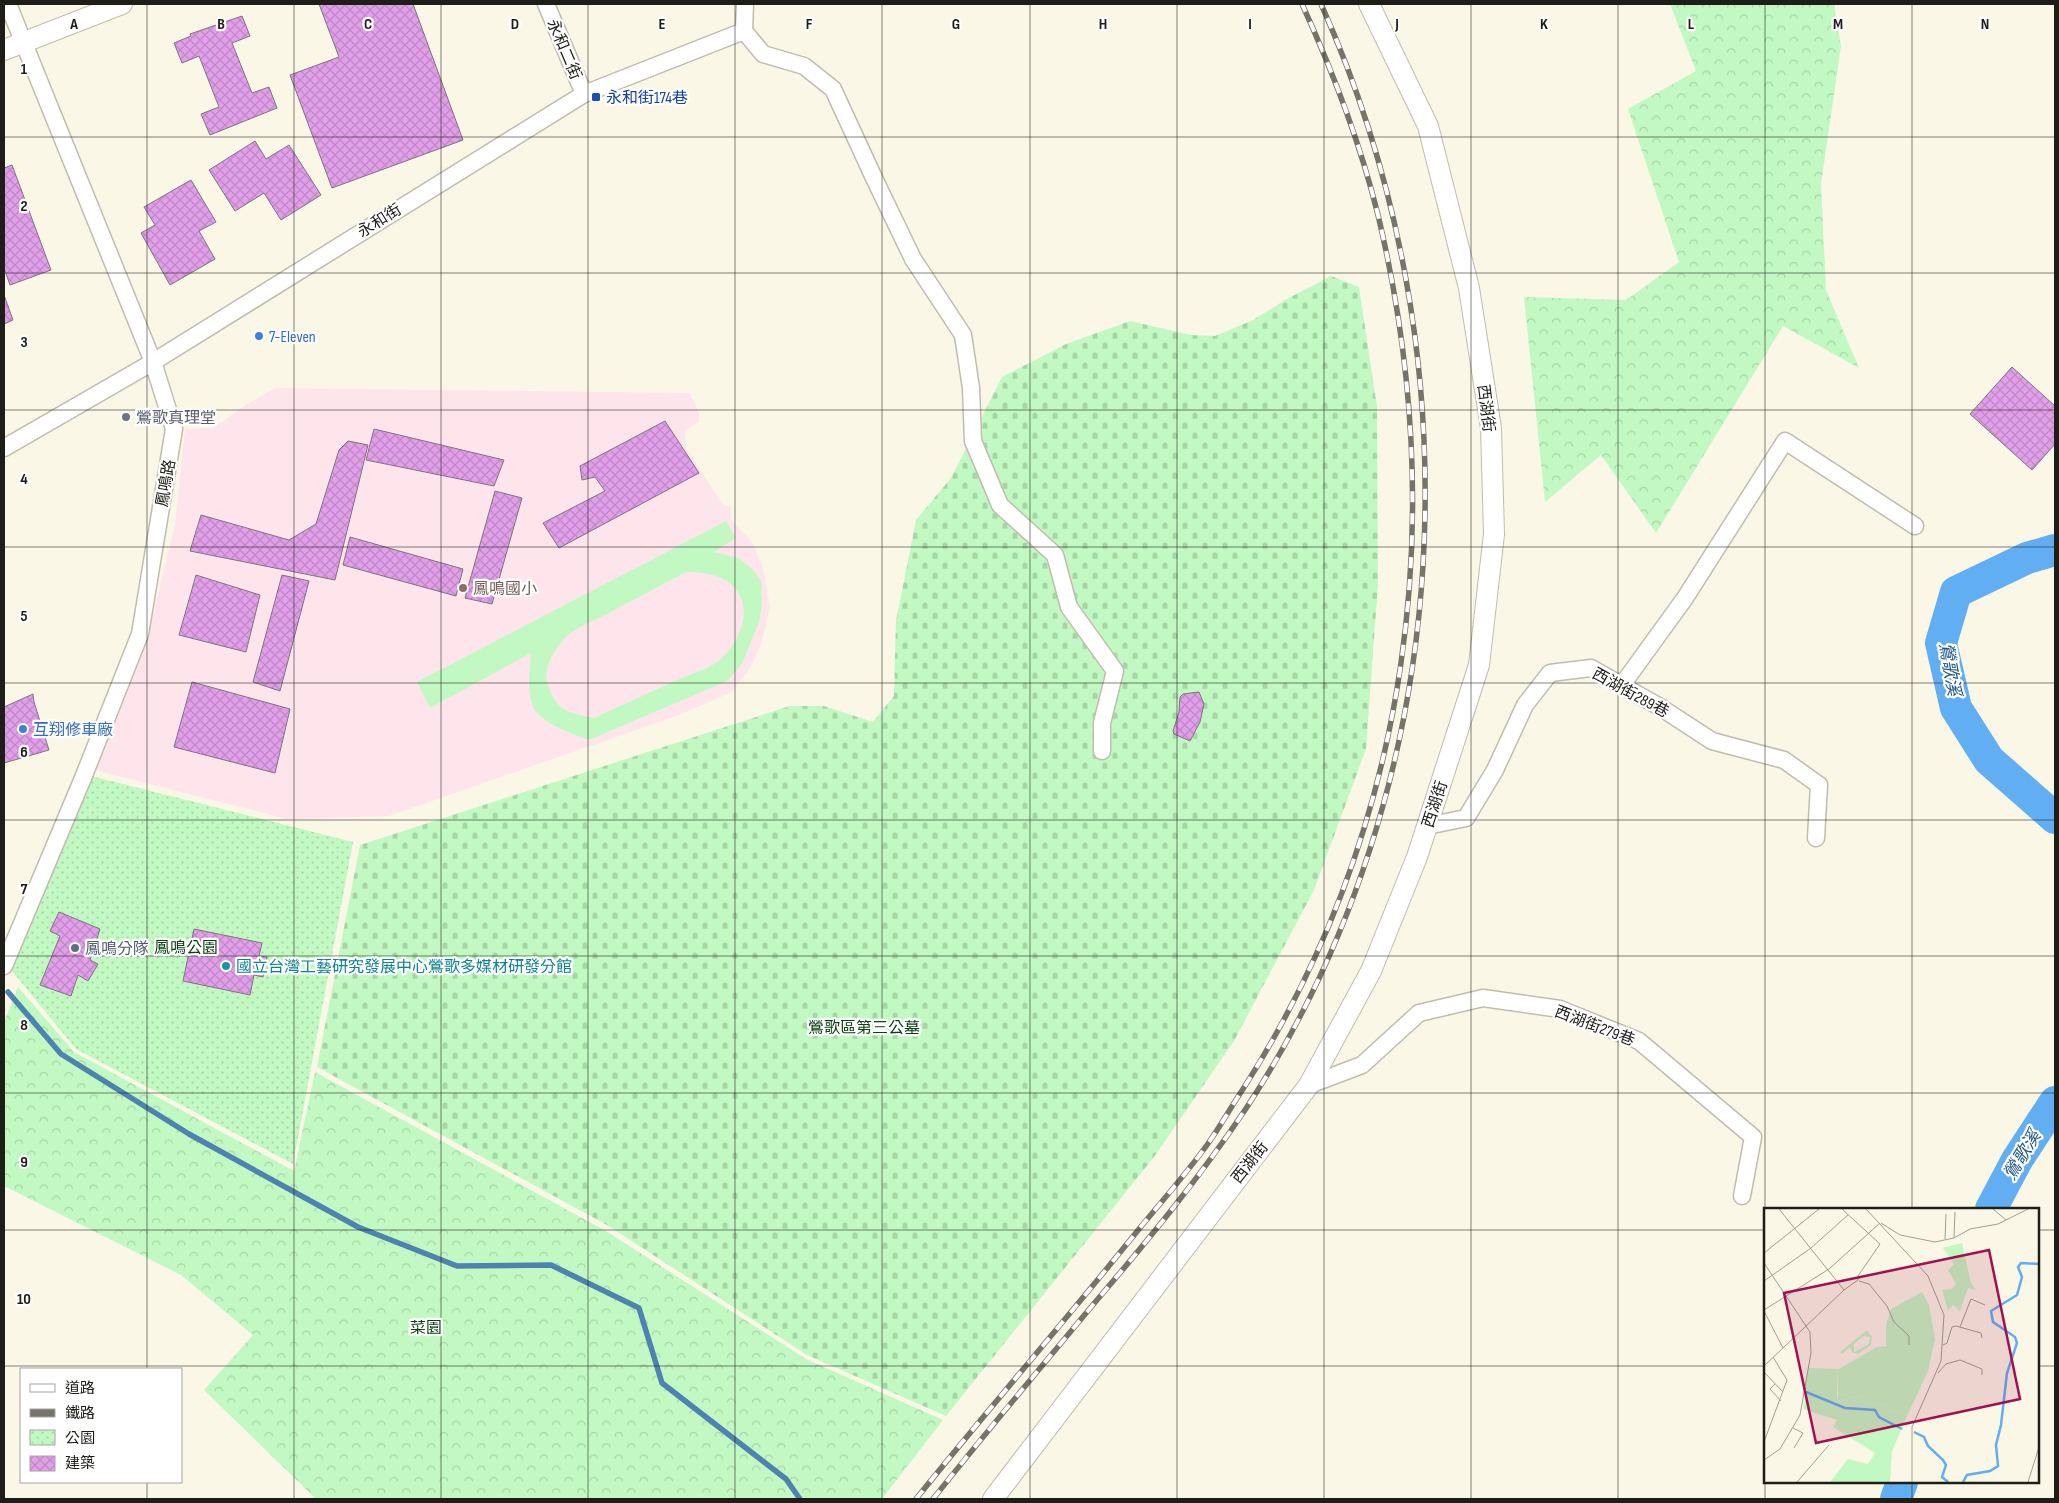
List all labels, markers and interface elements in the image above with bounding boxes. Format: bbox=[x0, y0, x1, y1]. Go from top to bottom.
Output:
text: A bbox=[69, 15, 78, 34]
text: B bbox=[217, 15, 225, 34]
text: C bbox=[364, 15, 372, 34]
text: D bbox=[511, 15, 519, 34]
text: E bbox=[659, 15, 666, 34]
text: F bbox=[806, 15, 813, 34]
text: G bbox=[952, 15, 960, 34]
text: H bbox=[1099, 15, 1107, 34]
text: I bbox=[1248, 15, 1252, 34]
text: J bbox=[1394, 15, 1399, 34]
text: K bbox=[1540, 15, 1548, 34]
text: L bbox=[1688, 15, 1695, 34]
text: M bbox=[1833, 15, 1843, 34]
text: N bbox=[1981, 15, 1989, 34]
street label: 永和二街 bbox=[542, 16, 585, 83]
text: 1 bbox=[21, 60, 28, 79]
place label: 永和街174巷 bbox=[606, 89, 688, 108]
marker: 永和街174巷 bbox=[590, 91, 602, 103]
text: 2 bbox=[20, 197, 28, 216]
street label: 永和街 bbox=[354, 200, 405, 242]
place label: 7-Eleven bbox=[269, 328, 316, 347]
marker: 7-Eleven bbox=[253, 330, 265, 342]
text: 3 bbox=[20, 333, 28, 352]
street label: 西湖街 bbox=[1473, 383, 1498, 433]
place label: 鶯歌真理堂 bbox=[136, 409, 216, 428]
marker: 鶯歌真理堂 bbox=[120, 411, 132, 423]
street label: 鳳鳴路 bbox=[153, 458, 180, 509]
text: 4 bbox=[20, 470, 28, 489]
place label: 鳳鳴國小 bbox=[473, 580, 537, 599]
marker: 鳳鳴國小 bbox=[457, 582, 469, 594]
text: 5 bbox=[20, 607, 28, 626]
water label: 鶯歌溪 bbox=[1934, 641, 1965, 700]
street label: 西湖街289巷 bbox=[1589, 664, 1672, 722]
place label: 互翔修車廠 bbox=[33, 721, 113, 740]
marker: 互翔修車廠 bbox=[17, 723, 29, 735]
text: 6 bbox=[20, 743, 28, 762]
street label: 西湖街 bbox=[1419, 779, 1452, 830]
text: 7 bbox=[21, 880, 28, 899]
park label: 鳳鳴公園 bbox=[154, 939, 218, 958]
place label: 鳳鳴分隊 bbox=[85, 940, 149, 959]
marker: 鳳鳴分隊 bbox=[69, 942, 81, 954]
place label: 國立台灣工藝研究發展中心鶯歌多媒材研發分館 bbox=[236, 958, 572, 977]
marker: 國立台灣工藝研究發展中心鶯歌多媒材研發分館 bbox=[220, 960, 232, 972]
street label: 西湖街279巷 bbox=[1552, 1002, 1637, 1050]
text: 8 bbox=[20, 1016, 28, 1035]
park label: 鶯歌區第三公墓 bbox=[808, 1019, 920, 1038]
water label: 鶯歌溪 bbox=[2000, 1124, 2047, 1184]
street label: 西湖街 bbox=[1228, 1138, 1272, 1188]
text: 9 bbox=[20, 1153, 28, 1172]
inset map bbox=[1764, 1208, 2039, 1483]
text: 10 bbox=[17, 1290, 31, 1309]
park label: 菜園 bbox=[410, 1319, 442, 1338]
legend bbox=[20, 1368, 182, 1483]
text: 道路 bbox=[65, 1379, 95, 1398]
text: 鐵路 bbox=[65, 1404, 95, 1423]
text: 公園 bbox=[65, 1429, 95, 1448]
text: 建築 bbox=[65, 1454, 95, 1473]

